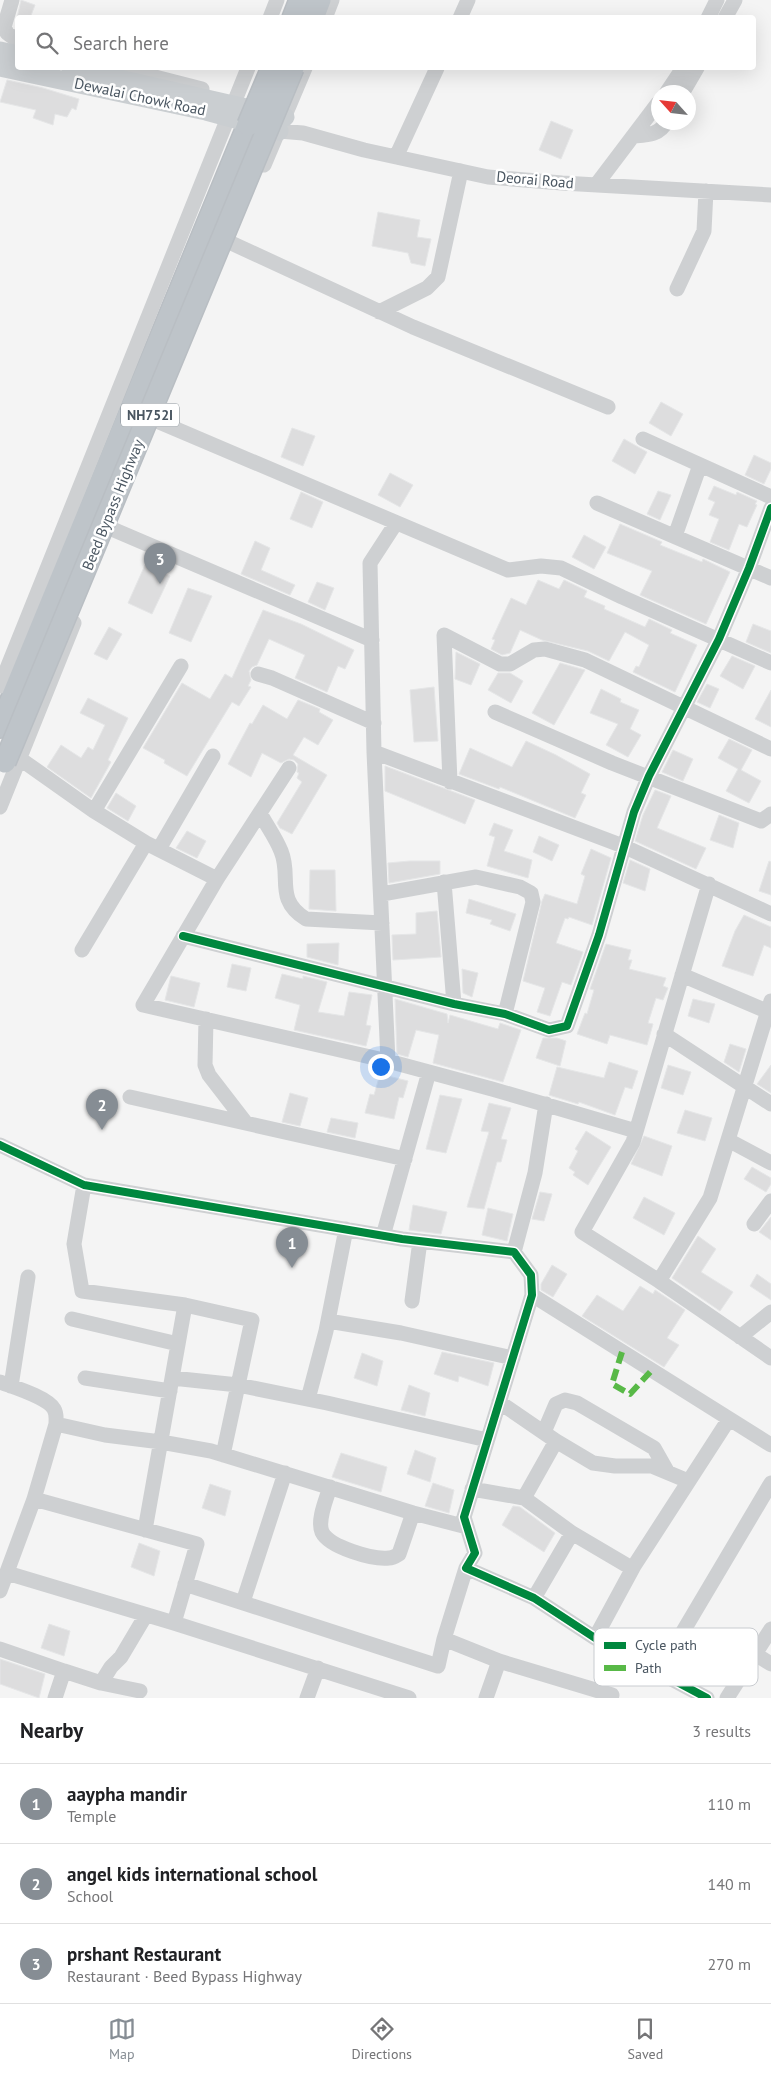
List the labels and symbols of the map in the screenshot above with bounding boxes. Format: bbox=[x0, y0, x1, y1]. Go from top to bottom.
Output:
street label: Dewalai Chowk Road bbox=[73, 73, 207, 120]
north arrow bbox=[651, 85, 696, 130]
street label: Deorai Road bbox=[496, 167, 575, 192]
road number: NH752I bbox=[121, 404, 179, 426]
street label: Beed Bypass Highway bbox=[78, 436, 148, 573]
pin: 3 bbox=[144, 543, 176, 584]
your location bbox=[368, 1054, 394, 1080]
pin: 2 bbox=[86, 1089, 118, 1130]
pin: 1 bbox=[276, 1227, 308, 1268]
legend bbox=[594, 1628, 758, 1686]
text: Cycle path bbox=[635, 1636, 697, 1654]
text: Path bbox=[635, 1659, 662, 1677]

